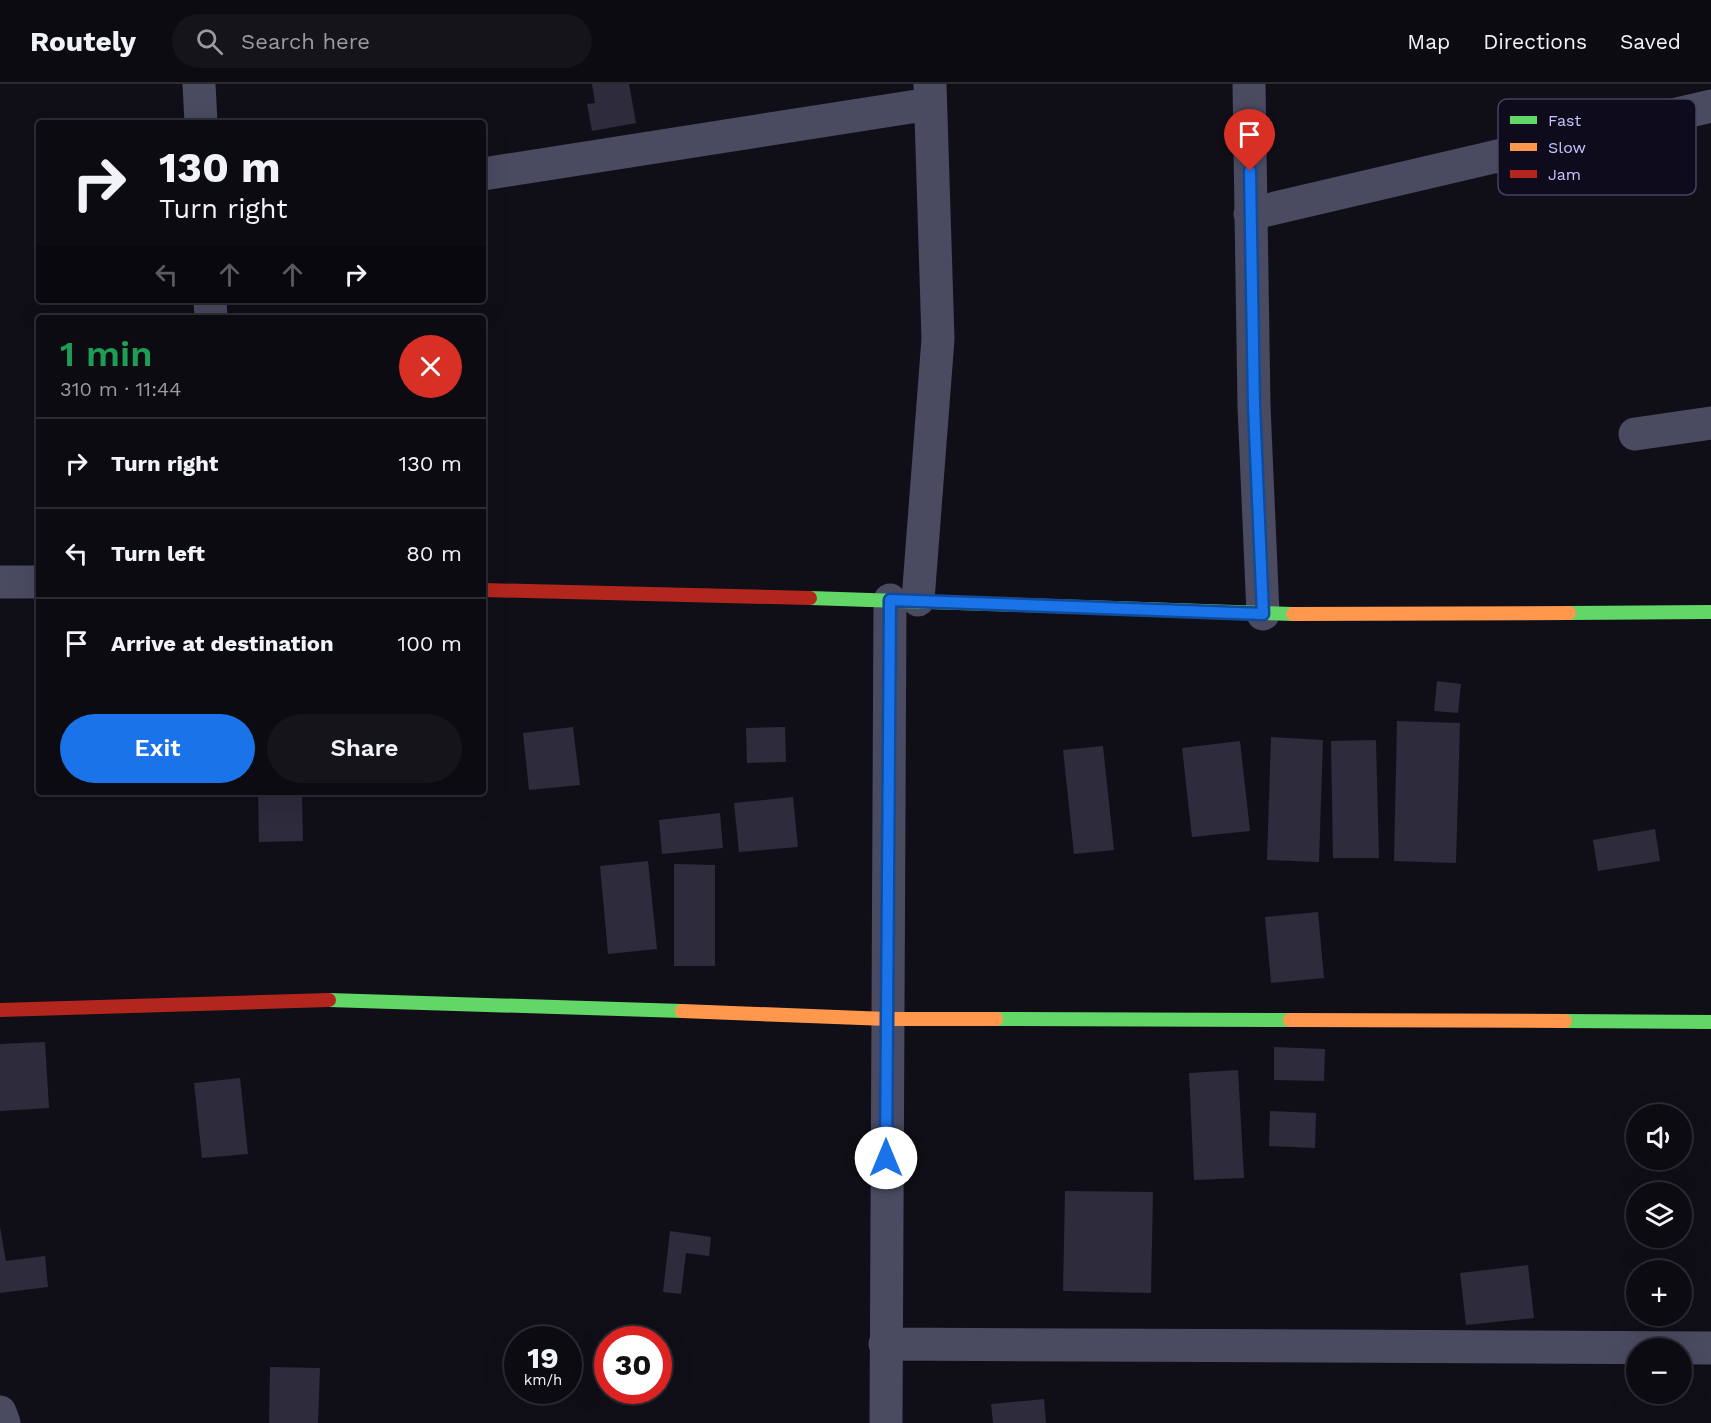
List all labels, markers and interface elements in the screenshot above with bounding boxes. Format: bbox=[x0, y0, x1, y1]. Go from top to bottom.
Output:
search box bbox=[172, 14, 592, 68]
text: Routely bbox=[30, 25, 136, 58]
icon: search bbox=[193, 25, 226, 58]
text: Search here bbox=[241, 29, 370, 54]
text: Map bbox=[1407, 29, 1450, 54]
text: Directions bbox=[1483, 29, 1587, 54]
text: Saved bbox=[1620, 29, 1681, 54]
legend bbox=[1498, 99, 1696, 195]
pin bbox=[1224, 109, 1275, 171]
text: Fast bbox=[1548, 111, 1581, 130]
icon: arrive bbox=[1233, 118, 1266, 151]
text: Slow bbox=[1548, 138, 1586, 157]
text: 130 m bbox=[159, 143, 281, 192]
icon: right bbox=[60, 144, 138, 222]
text: Jam bbox=[1548, 165, 1581, 184]
text: Turn right bbox=[159, 193, 288, 225]
icon: left bbox=[150, 258, 183, 291]
icon: ahead bbox=[213, 258, 246, 291]
icon: ahead bbox=[276, 258, 309, 291]
icon: right bbox=[339, 258, 372, 291]
text: 1 min bbox=[60, 333, 152, 375]
button: close bbox=[399, 335, 462, 398]
text: 310 m · 11:44 bbox=[60, 377, 182, 401]
icon: right bbox=[60, 447, 93, 480]
text: Turn right bbox=[111, 451, 218, 476]
text: 130 m bbox=[398, 451, 462, 476]
icon: left bbox=[60, 537, 93, 570]
text: Turn left bbox=[111, 541, 205, 566]
text: 80 m bbox=[406, 541, 462, 566]
icon: arrive bbox=[60, 627, 93, 660]
text: Arrive at destination bbox=[111, 631, 334, 656]
text: 100 m bbox=[398, 631, 462, 656]
button: Exit bbox=[60, 714, 255, 783]
button: Share bbox=[267, 714, 462, 783]
map controls bbox=[1626, 1104, 1692, 1404]
button: sound bbox=[1626, 1104, 1692, 1170]
position arrow bbox=[854, 1126, 918, 1190]
button: layers bbox=[1626, 1182, 1692, 1248]
button: + bbox=[1626, 1260, 1692, 1326]
speed limit sign: 30 bbox=[594, 1326, 672, 1404]
button: − bbox=[1626, 1338, 1692, 1404]
text: 19 bbox=[527, 1340, 559, 1375]
text: km/h bbox=[524, 1371, 562, 1389]

